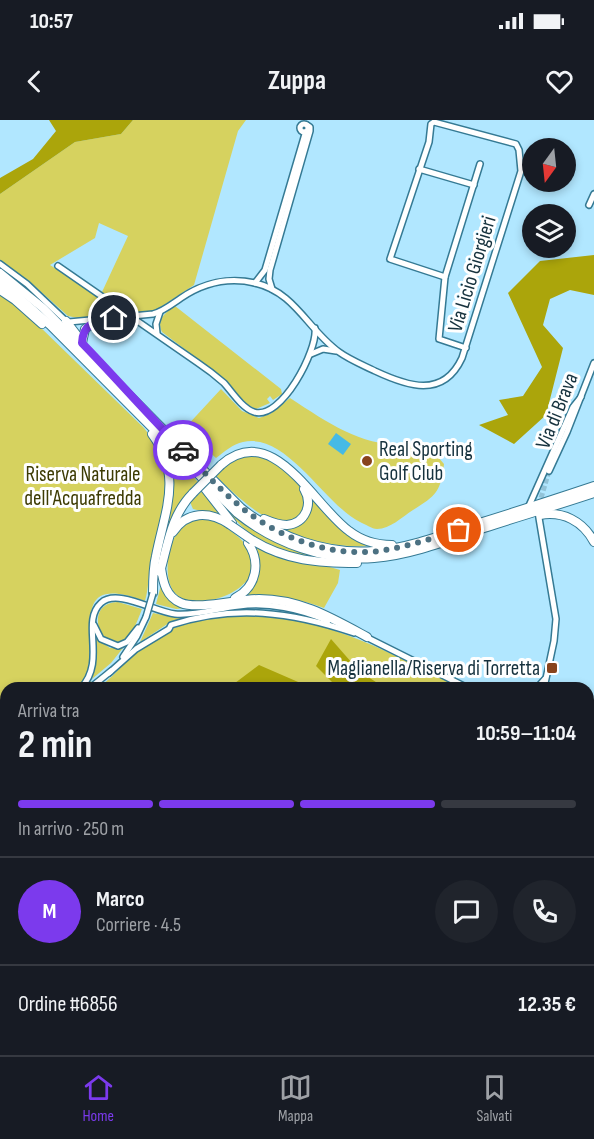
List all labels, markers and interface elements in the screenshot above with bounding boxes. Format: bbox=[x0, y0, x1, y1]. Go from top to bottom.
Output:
text: 10:57 bbox=[30, 8, 73, 35]
icon: back bbox=[18, 65, 51, 98]
text: Zuppa bbox=[268, 65, 326, 97]
icon: heart bbox=[543, 65, 576, 98]
north arrow bbox=[522, 138, 576, 192]
map controls bbox=[522, 138, 576, 258]
button: layers bbox=[522, 204, 576, 258]
street label: Via Licio Giorgieri bbox=[442, 213, 502, 335]
pin bbox=[88, 292, 139, 343]
icon: home bbox=[97, 301, 130, 334]
street label: Via di Brava bbox=[530, 369, 584, 453]
courier bbox=[153, 420, 213, 480]
icon: car bbox=[167, 434, 200, 467]
place label: Real Sporting Golf Club bbox=[379, 437, 473, 486]
marker: Real Sporting Golf Club bbox=[360, 454, 374, 468]
park label: Riserva Naturale dell'Acquafredda bbox=[24, 462, 142, 511]
pin bbox=[433, 504, 484, 555]
icon: bag bbox=[442, 513, 475, 546]
place label: Maglianella/Riserva di Torretta bbox=[328, 656, 540, 681]
marker: Maglianella/Riserva di Torretta bbox=[545, 661, 559, 675]
text: Arriva tra bbox=[18, 699, 80, 723]
text: 10:59–11:04 bbox=[477, 720, 576, 747]
text: 2 min bbox=[18, 722, 92, 769]
text: In arrivo · 250 m bbox=[18, 817, 124, 841]
button: chat bbox=[435, 880, 498, 943]
button: phone bbox=[513, 880, 576, 943]
text: Marco bbox=[96, 886, 144, 913]
text: M bbox=[43, 898, 56, 925]
text: Corriere · 4.5 bbox=[96, 913, 181, 937]
text: Ordine #6856 bbox=[18, 991, 118, 1018]
text: 12.35 € bbox=[518, 991, 576, 1018]
tab: Home bbox=[82, 1071, 115, 1126]
tab: Mappa bbox=[278, 1071, 313, 1126]
tab: Salvati bbox=[476, 1071, 512, 1126]

